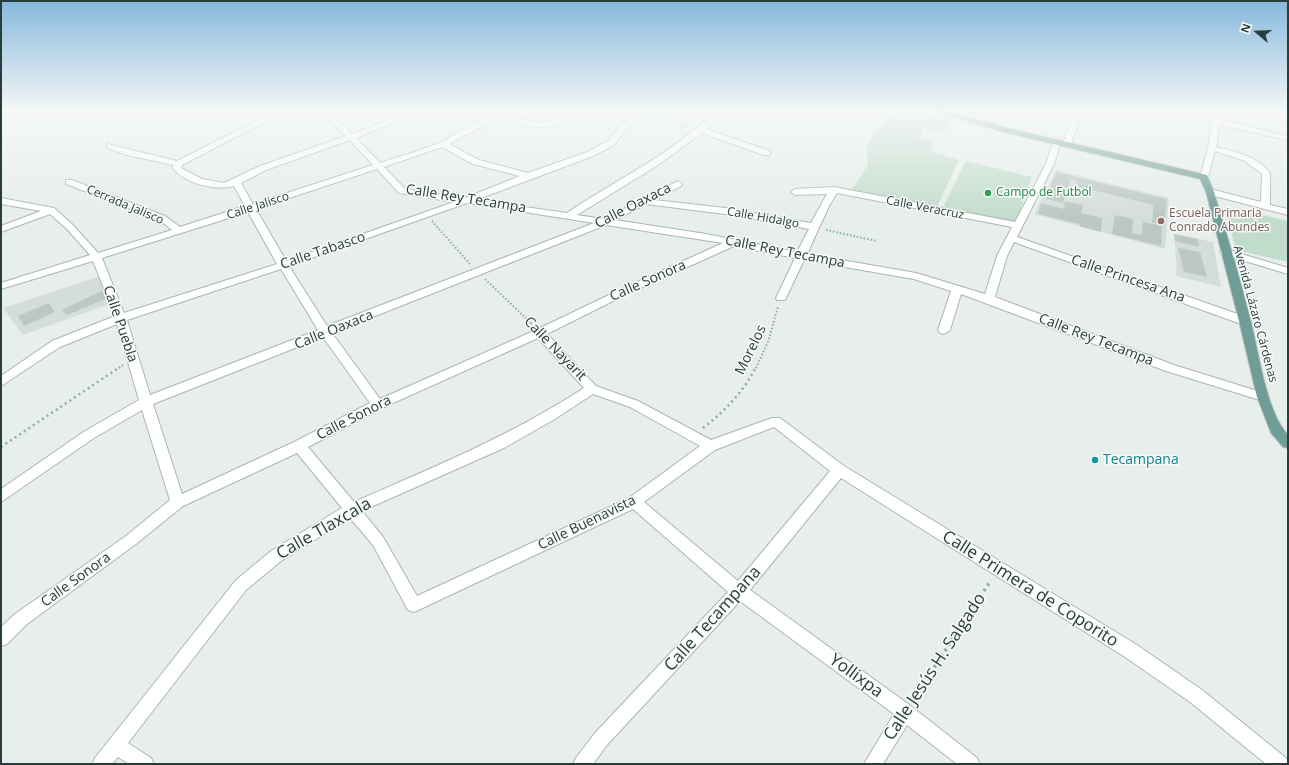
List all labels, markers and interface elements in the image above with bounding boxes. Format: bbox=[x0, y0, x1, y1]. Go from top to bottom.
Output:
north arrow bbox=[1237, 12, 1277, 52]
text: N bbox=[1237, 21, 1254, 35]
street label: Calle Oaxaca bbox=[592, 180, 674, 232]
street label: Calle Rey Tecampa bbox=[405, 181, 527, 217]
street label: Cerrada Jalisco bbox=[84, 182, 166, 228]
place label: Campo de Futbol bbox=[996, 186, 1092, 200]
marker: Campo de Futbol bbox=[983, 188, 993, 198]
street label: Calle Jalisco bbox=[225, 189, 291, 223]
street label: Calle Veracruz bbox=[885, 193, 965, 223]
street label: Calle Hidalgo bbox=[726, 205, 800, 231]
place label: Escuela Primaria Conrado Abundes bbox=[1169, 207, 1270, 235]
marker: Escuela Primaria Conrado Abundes bbox=[1156, 216, 1166, 226]
street label: Calle Tabasco bbox=[278, 229, 368, 273]
street label: Calle Rey Tecampa bbox=[724, 232, 846, 272]
street label: Avenida Lázaro Cárdenas bbox=[1230, 244, 1280, 384]
street label: Calle Princesa Ana bbox=[1069, 252, 1187, 306]
street label: Calle Sonora bbox=[607, 257, 689, 305]
street label: Calle Puebla bbox=[99, 283, 141, 365]
street label: Calle Oaxaca bbox=[292, 307, 376, 353]
street label: Calle Rey Tecampa bbox=[1036, 310, 1156, 370]
street label: Calle Nayarit bbox=[520, 313, 590, 385]
street label: Morelos bbox=[732, 322, 770, 378]
street label: Calle Sonora bbox=[314, 392, 394, 444]
place label: Tecampana bbox=[1103, 452, 1179, 468]
marker: Tecampana bbox=[1090, 455, 1100, 465]
street label: Calle Buenavista bbox=[535, 492, 639, 554]
street label: Calle Tlaxcala bbox=[273, 494, 375, 564]
street label: Calle Primera de Coporito bbox=[938, 526, 1122, 652]
street label: Calle Sonora bbox=[38, 549, 114, 611]
street label: Calle Tecampana bbox=[660, 562, 766, 676]
street label: Calle Jesús H. Salgado bbox=[880, 589, 990, 745]
street label: Yollixpa bbox=[825, 650, 887, 702]

